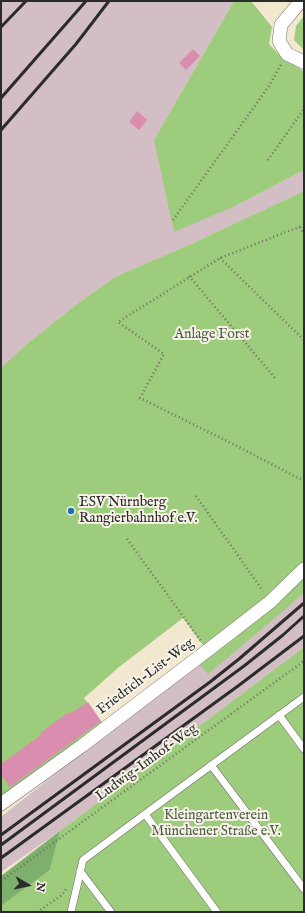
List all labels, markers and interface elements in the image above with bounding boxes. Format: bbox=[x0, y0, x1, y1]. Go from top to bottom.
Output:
park label: Anlage Forst bbox=[174, 327, 250, 343]
place label: ESV Nürnberg Rangierbahnhof e.V. bbox=[79, 495, 198, 528]
marker: ESV Nürnberg Rangierbahnhof e.V. bbox=[66, 506, 76, 516]
street label: Friedrich-List-Weg bbox=[94, 635, 198, 719]
street label: Ludwig-Imhof-Weg bbox=[93, 720, 201, 806]
park label: Kleingartenverein Münchener Straße e.V. bbox=[151, 808, 281, 840]
north arrow bbox=[8, 865, 48, 905]
text: N bbox=[32, 881, 48, 893]

